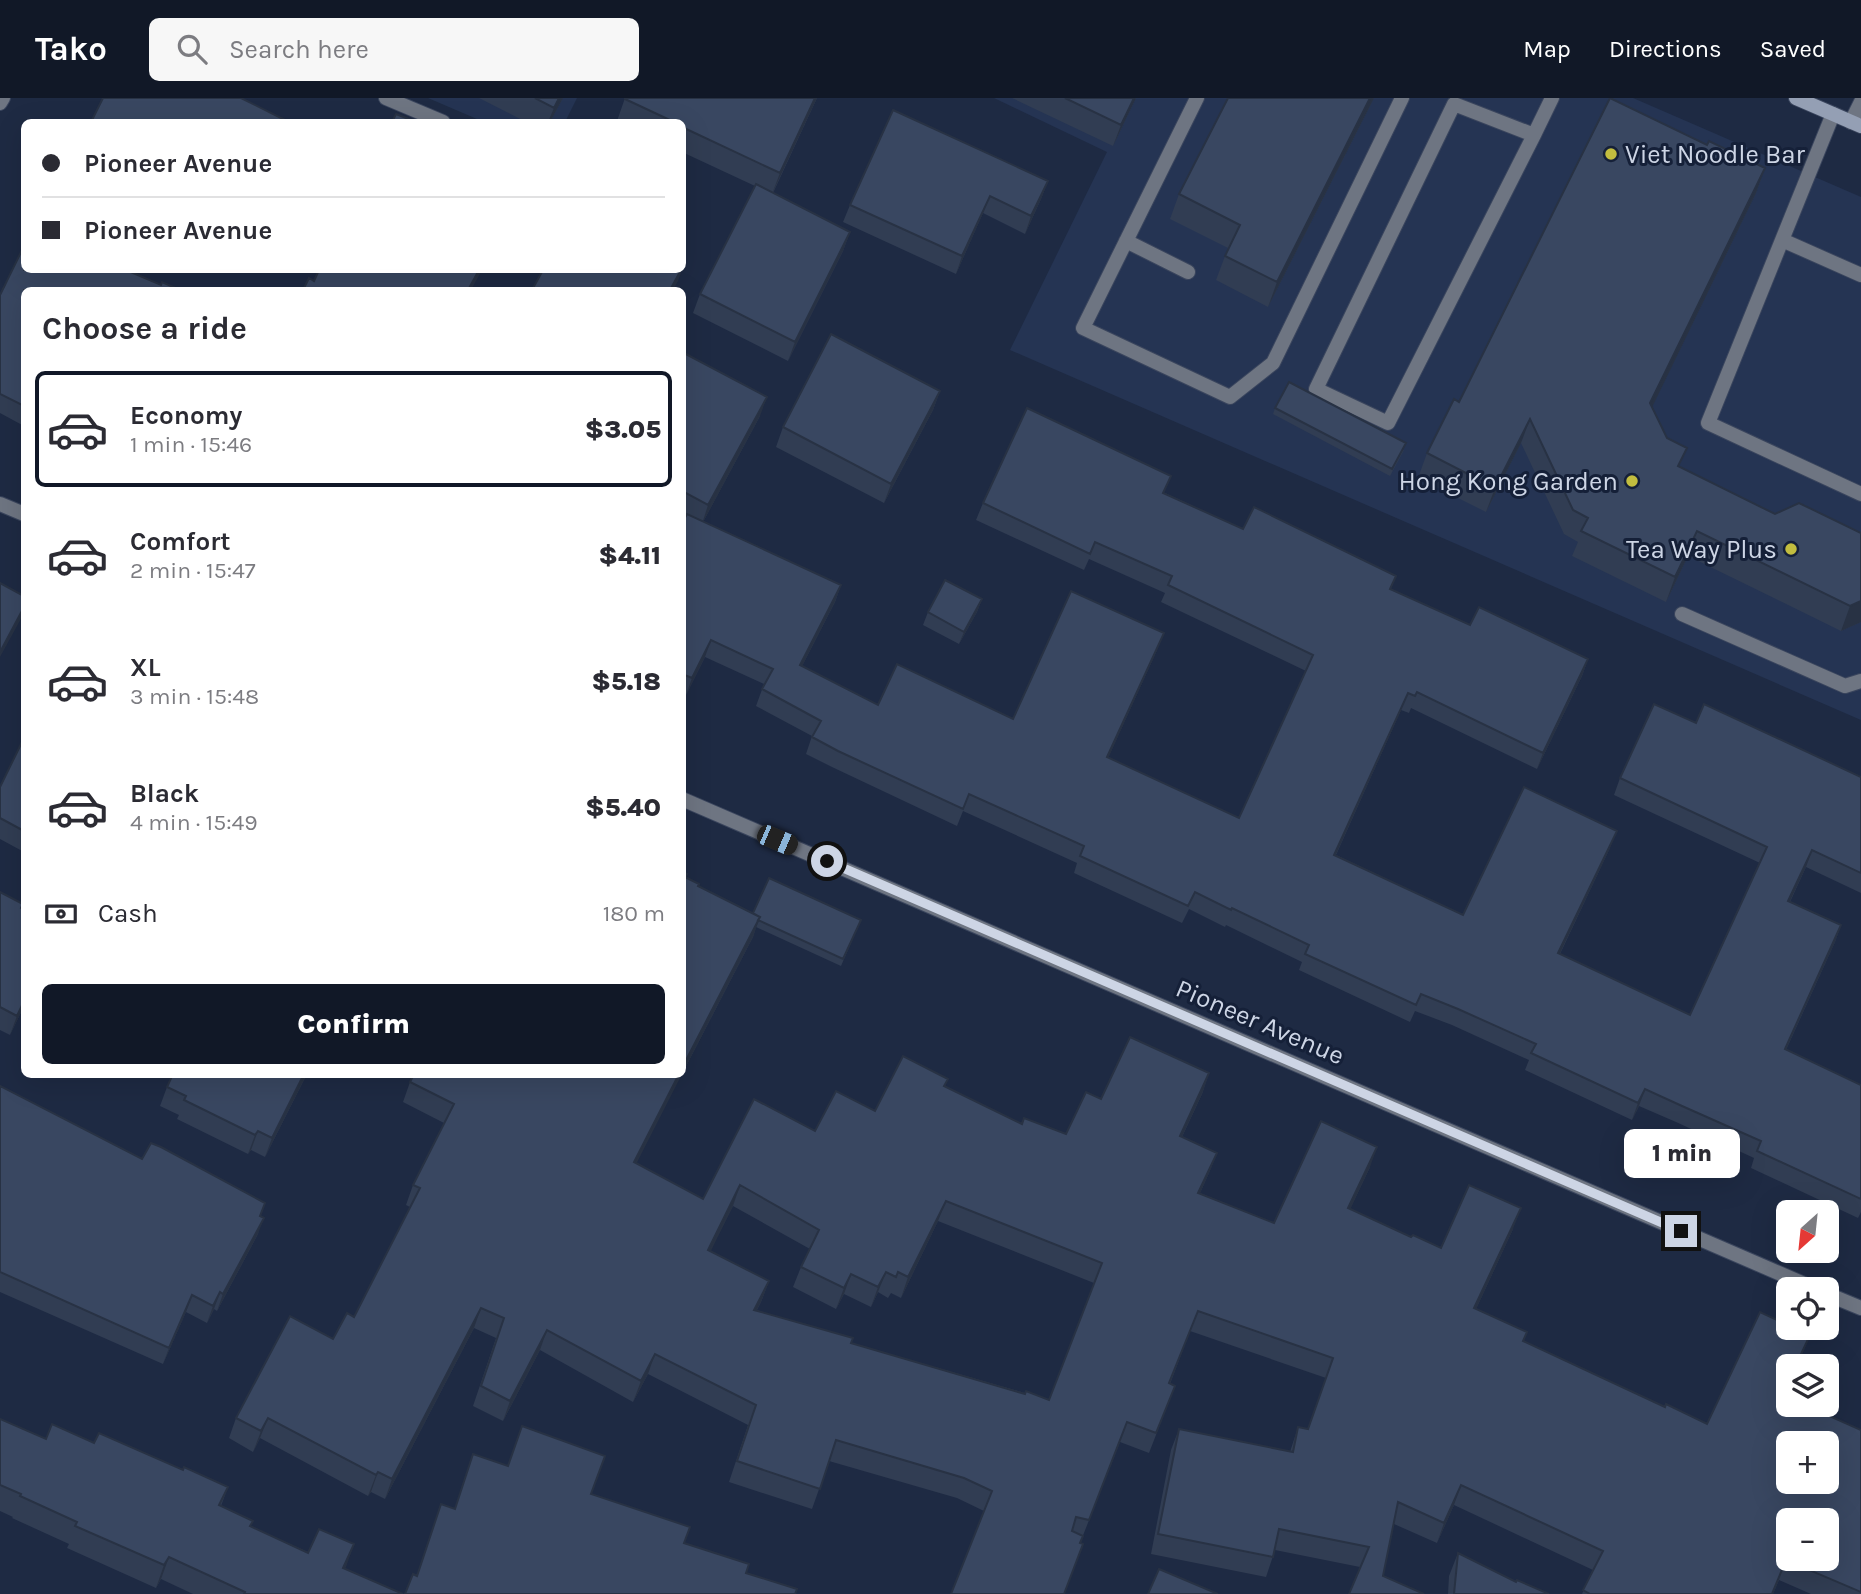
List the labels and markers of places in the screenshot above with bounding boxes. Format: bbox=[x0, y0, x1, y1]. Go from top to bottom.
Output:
place label: Viet Noodle Bar bbox=[1625, 139, 1806, 170]
marker: Viet Noodle Bar bbox=[1603, 146, 1619, 162]
place label: Hong Kong Garden bbox=[1398, 466, 1618, 497]
marker: Hong Kong Garden bbox=[1624, 473, 1640, 489]
place label: Tea Way Plus bbox=[1626, 534, 1777, 565]
marker: Tea Way Plus bbox=[1783, 541, 1799, 557]

